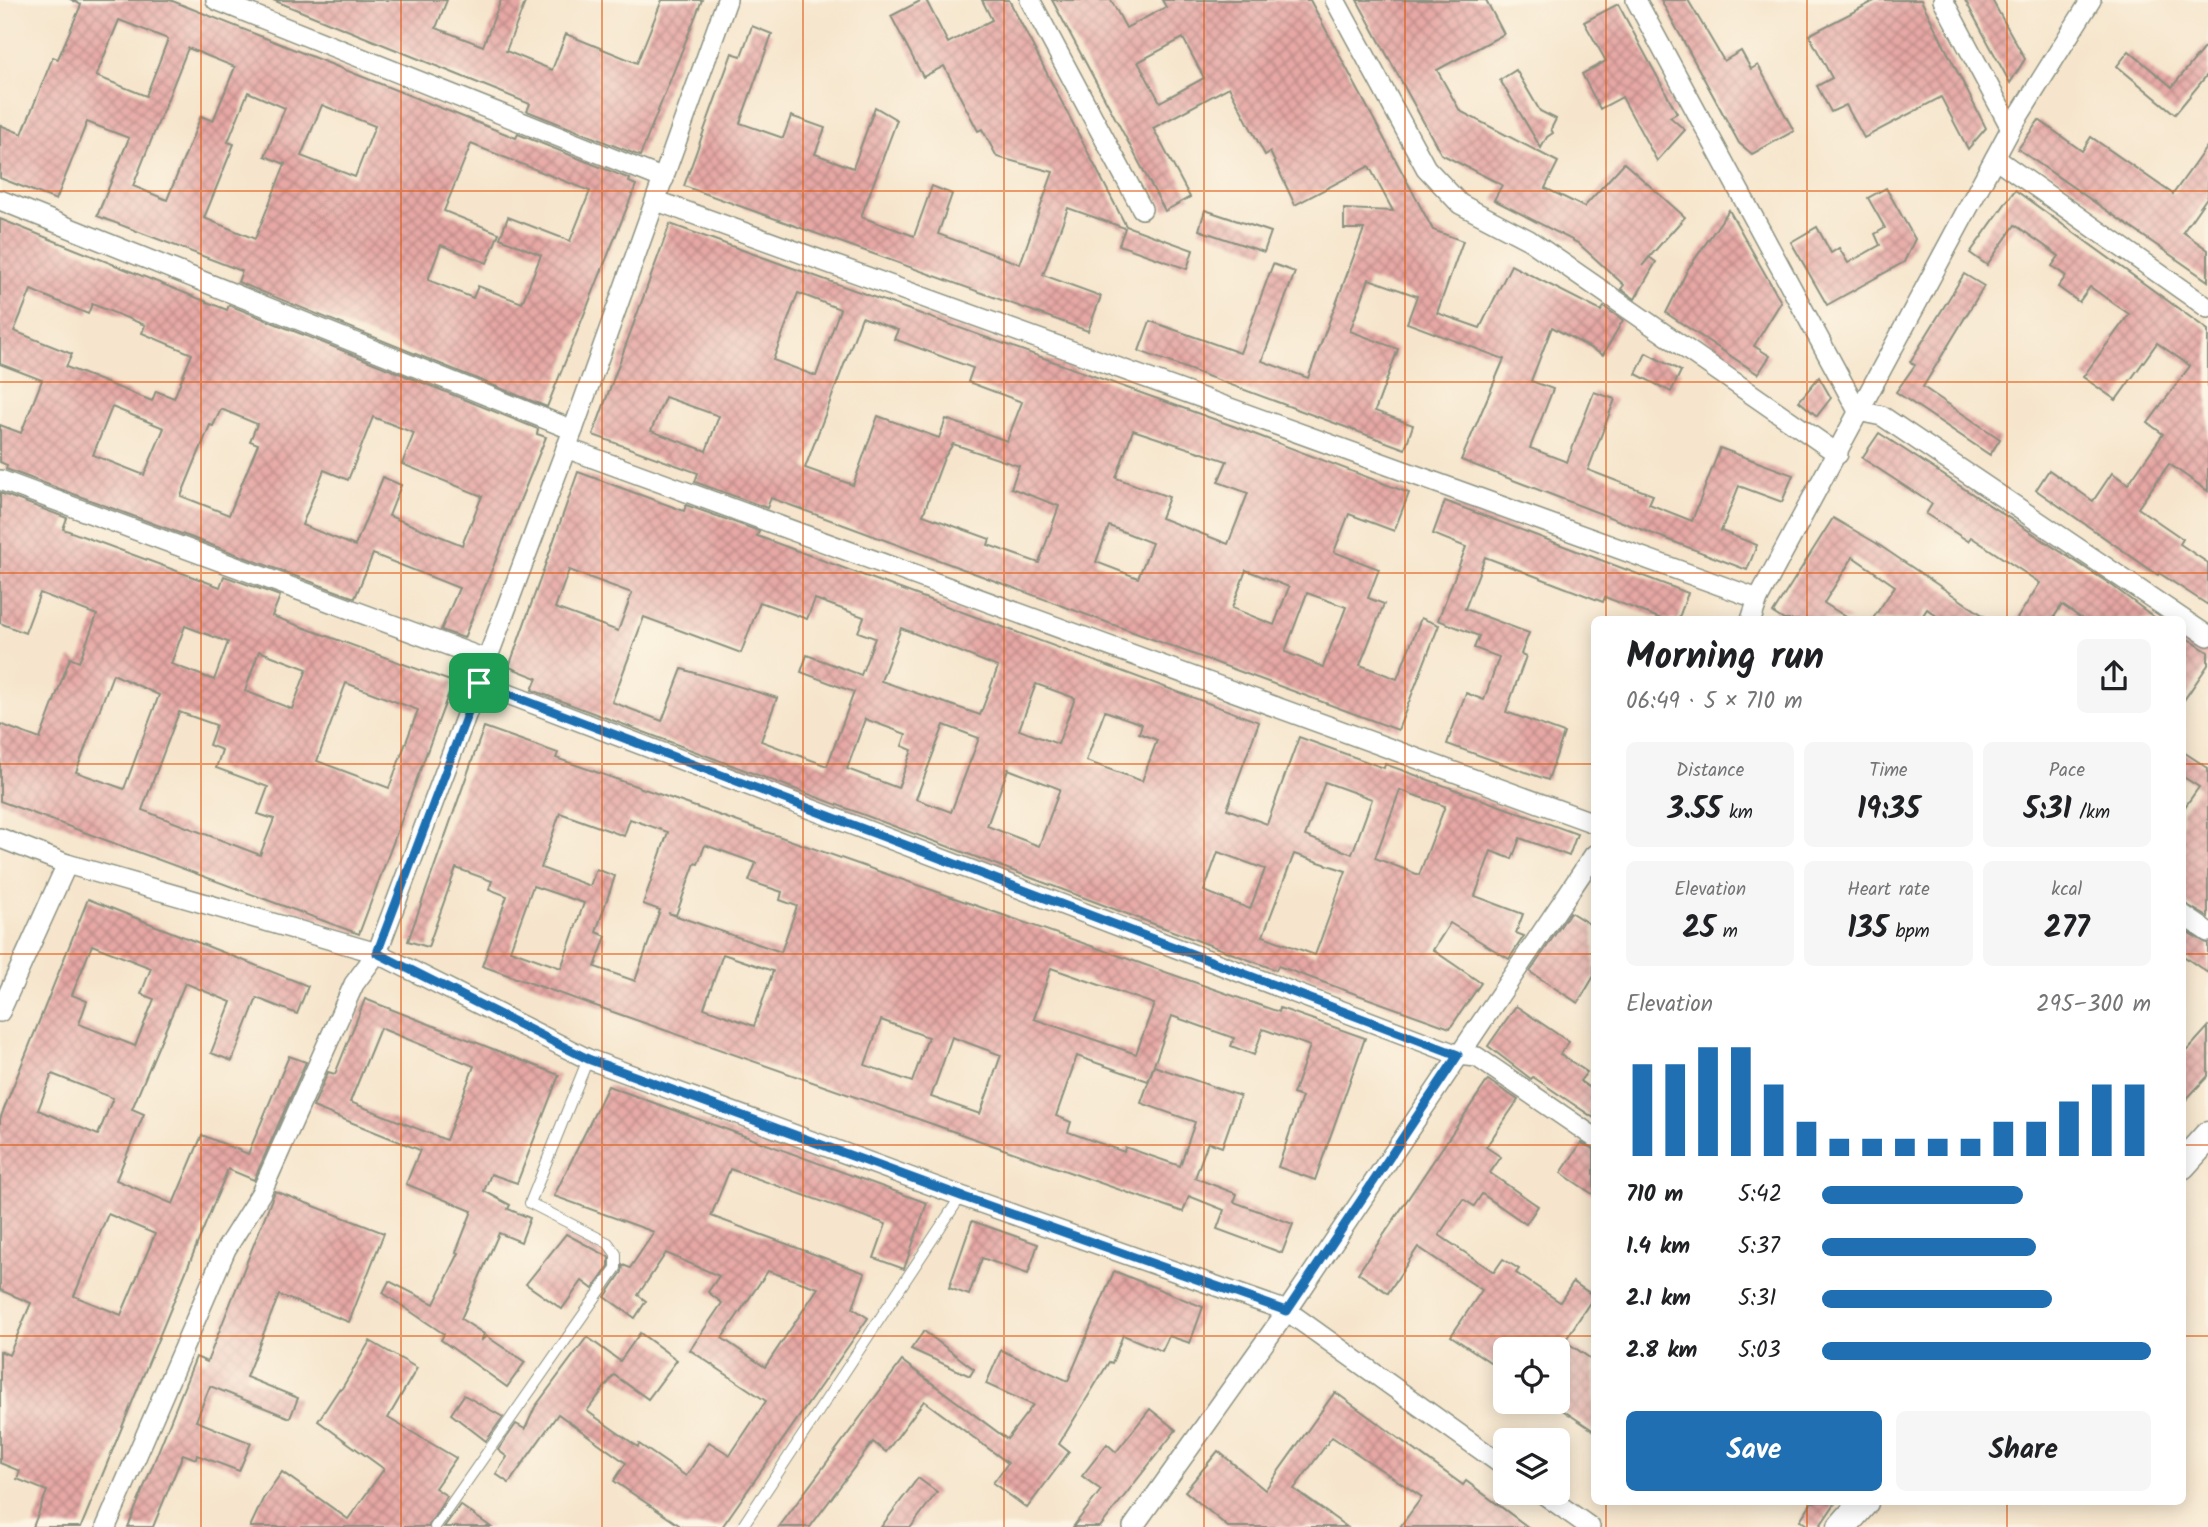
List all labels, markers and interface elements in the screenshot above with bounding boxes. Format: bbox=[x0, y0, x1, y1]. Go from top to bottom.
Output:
text: Morning run bbox=[1626, 628, 1824, 688]
button: share bbox=[2077, 639, 2151, 713]
pin bbox=[449, 653, 509, 713]
icon: arrive bbox=[460, 664, 498, 702]
text: 06:49 · 5 × 710 m bbox=[1626, 684, 1803, 720]
text: Distance bbox=[1676, 756, 1744, 786]
text: Time bbox=[1869, 756, 1908, 786]
text: Pace bbox=[2049, 756, 2085, 786]
text: 3.55 bbox=[1667, 786, 1721, 834]
text: 19:35 bbox=[1857, 786, 1920, 834]
text: 5:31 bbox=[2024, 786, 2072, 834]
text: km bbox=[1721, 798, 1753, 828]
text: /km bbox=[2072, 798, 2110, 828]
text: Elevation bbox=[1674, 875, 1746, 905]
text: Heart rate bbox=[1847, 875, 1930, 905]
text: kcal bbox=[2051, 875, 2082, 905]
text: 25 bbox=[1682, 905, 1715, 953]
text: 135 bbox=[1847, 905, 1888, 953]
text: 277 bbox=[2044, 905, 2090, 953]
text: m bbox=[1715, 917, 1738, 947]
text: bpm bbox=[1888, 917, 1930, 947]
text: Elevation bbox=[1626, 987, 1713, 1023]
text: 295–300 m bbox=[2036, 987, 2151, 1023]
text: 710 m bbox=[1626, 1177, 1683, 1213]
text: 5:42 bbox=[1738, 1177, 1782, 1213]
text: 1.4 km bbox=[1626, 1229, 1690, 1265]
text: 5:37 bbox=[1738, 1229, 1780, 1265]
text: 2.1 km bbox=[1626, 1281, 1691, 1317]
text: 5:31 bbox=[1738, 1281, 1776, 1317]
text: 2.8 km bbox=[1626, 1333, 1697, 1369]
text: 5:03 bbox=[1738, 1333, 1781, 1369]
map controls bbox=[1493, 1337, 1570, 1505]
button: locate bbox=[1493, 1337, 1570, 1414]
button: Save bbox=[1626, 1411, 1882, 1491]
button: Share bbox=[1896, 1411, 2151, 1491]
button: layers bbox=[1493, 1428, 1570, 1505]

